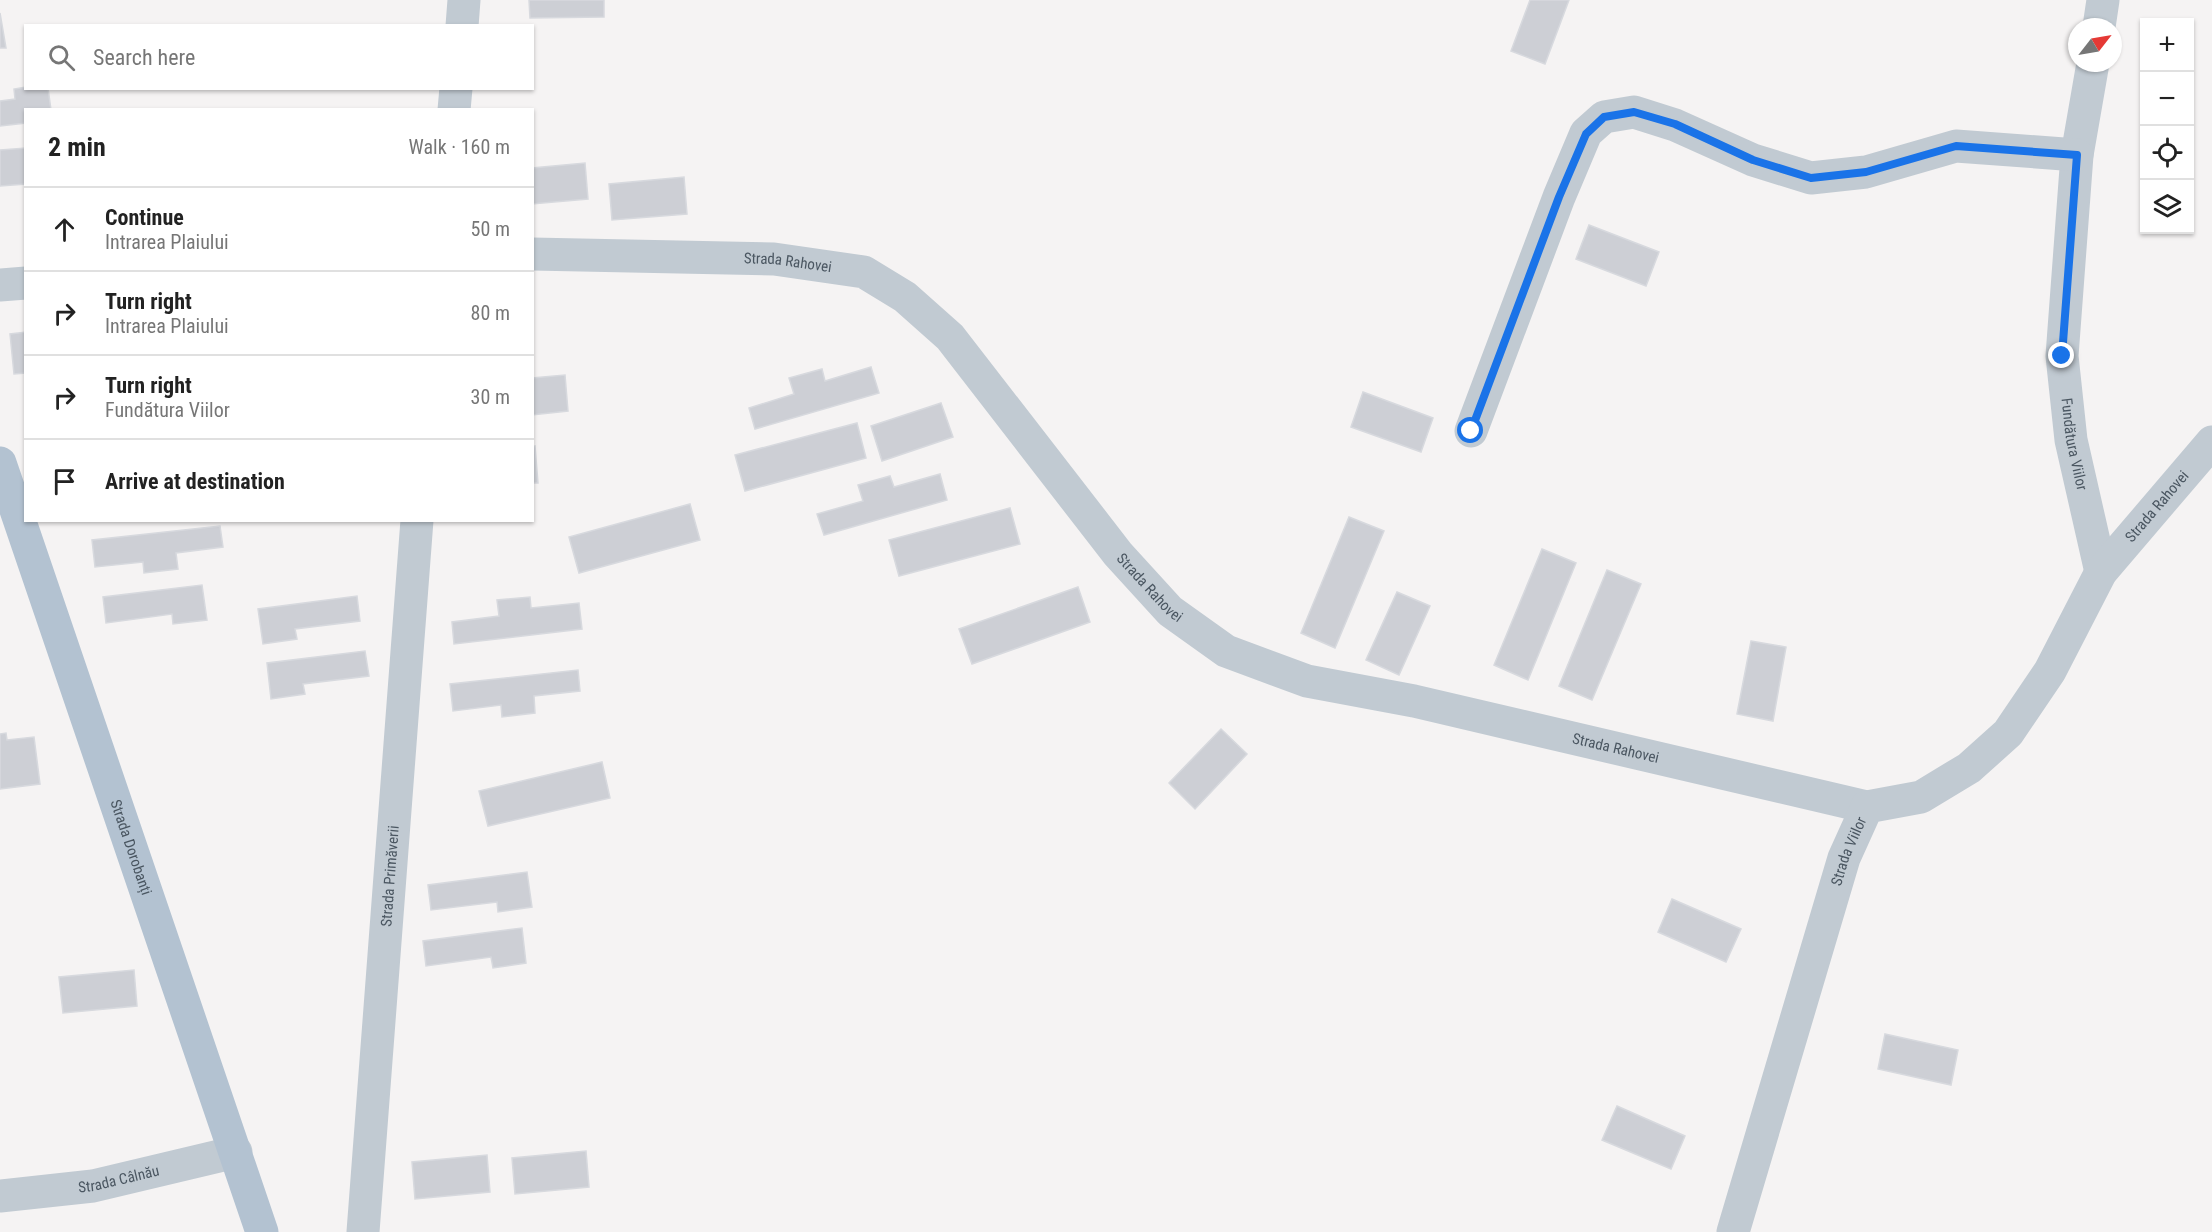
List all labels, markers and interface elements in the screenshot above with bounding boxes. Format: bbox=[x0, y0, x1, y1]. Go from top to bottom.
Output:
north arrow bbox=[2068, 18, 2122, 72]
map controls bbox=[2140, 18, 2194, 234]
button: + bbox=[2140, 18, 2194, 72]
search box bbox=[24, 24, 534, 90]
icon: search bbox=[45, 41, 78, 74]
text: Search here bbox=[93, 45, 195, 70]
button: − bbox=[2140, 72, 2194, 126]
button: locate bbox=[2140, 126, 2194, 180]
text: 2 min bbox=[48, 132, 106, 162]
text: Walk · 160 m bbox=[409, 135, 510, 159]
button: layers bbox=[2140, 180, 2194, 234]
text: Continue bbox=[105, 205, 184, 230]
icon: ahead bbox=[48, 213, 81, 246]
text: 50 m bbox=[471, 217, 510, 241]
text: Intrarea Plaiului bbox=[105, 230, 229, 254]
street label: Strada Rahovei bbox=[744, 249, 833, 276]
text: Turn right bbox=[105, 289, 192, 314]
icon: right bbox=[48, 297, 81, 330]
text: 80 m bbox=[471, 301, 510, 325]
text: Intrarea Plaiului bbox=[105, 314, 229, 338]
route end bbox=[2048, 342, 2074, 368]
text: Turn right bbox=[105, 373, 192, 398]
icon: right bbox=[48, 381, 81, 414]
text: 30 m bbox=[471, 385, 510, 409]
street label: Fundătura Viilor bbox=[2058, 397, 2091, 493]
text: Fundătura Viilor bbox=[105, 398, 230, 422]
route start bbox=[1457, 417, 1483, 443]
icon: arrive bbox=[48, 465, 81, 498]
street label: Strada Rahovei bbox=[2121, 467, 2193, 546]
text: Arrive at destination bbox=[105, 469, 285, 494]
street label: Strada Rahovei bbox=[1113, 550, 1186, 626]
street label: Strada Rahovei bbox=[1571, 729, 1661, 767]
street label: Strada Dorobanți bbox=[106, 797, 156, 897]
street label: Strada Viilor bbox=[1827, 814, 1871, 888]
street label: Strada Primăverii bbox=[377, 825, 403, 927]
street label: Strada Câlnău bbox=[77, 1162, 161, 1197]

